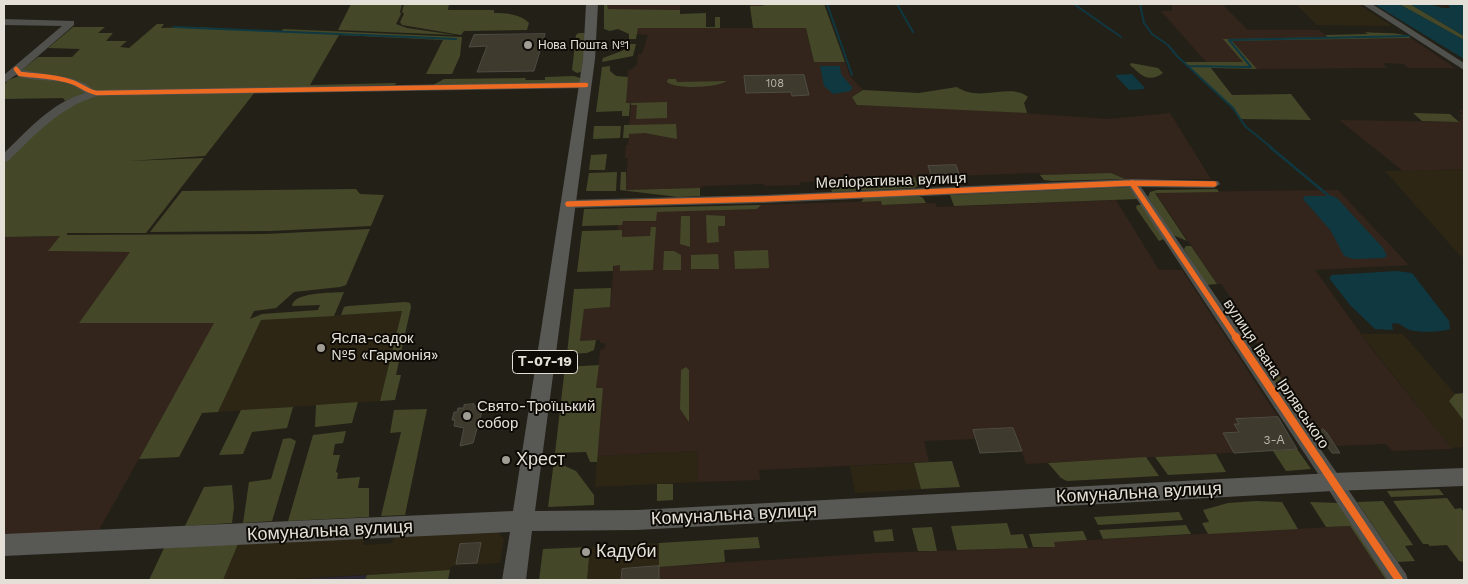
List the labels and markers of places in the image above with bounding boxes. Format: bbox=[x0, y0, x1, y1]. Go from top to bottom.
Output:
place label: Нова Пошта №1 bbox=[538, 38, 629, 52]
marker: Нова Пошта №1 bbox=[522, 39, 534, 51]
place label: Ясла-садок №5 «Гармонія» bbox=[331, 330, 438, 365]
marker: Ясла-садок №5 «Гармонія» bbox=[315, 342, 327, 354]
place label: Свято-Троїцький собор bbox=[477, 398, 595, 433]
marker: Свято-Троїцький собор bbox=[461, 410, 473, 422]
place label: Хрест bbox=[516, 449, 565, 471]
marker: Хрест bbox=[500, 454, 512, 466]
place label: Кадуби bbox=[596, 541, 657, 563]
marker: Кадуби bbox=[580, 546, 592, 558]

